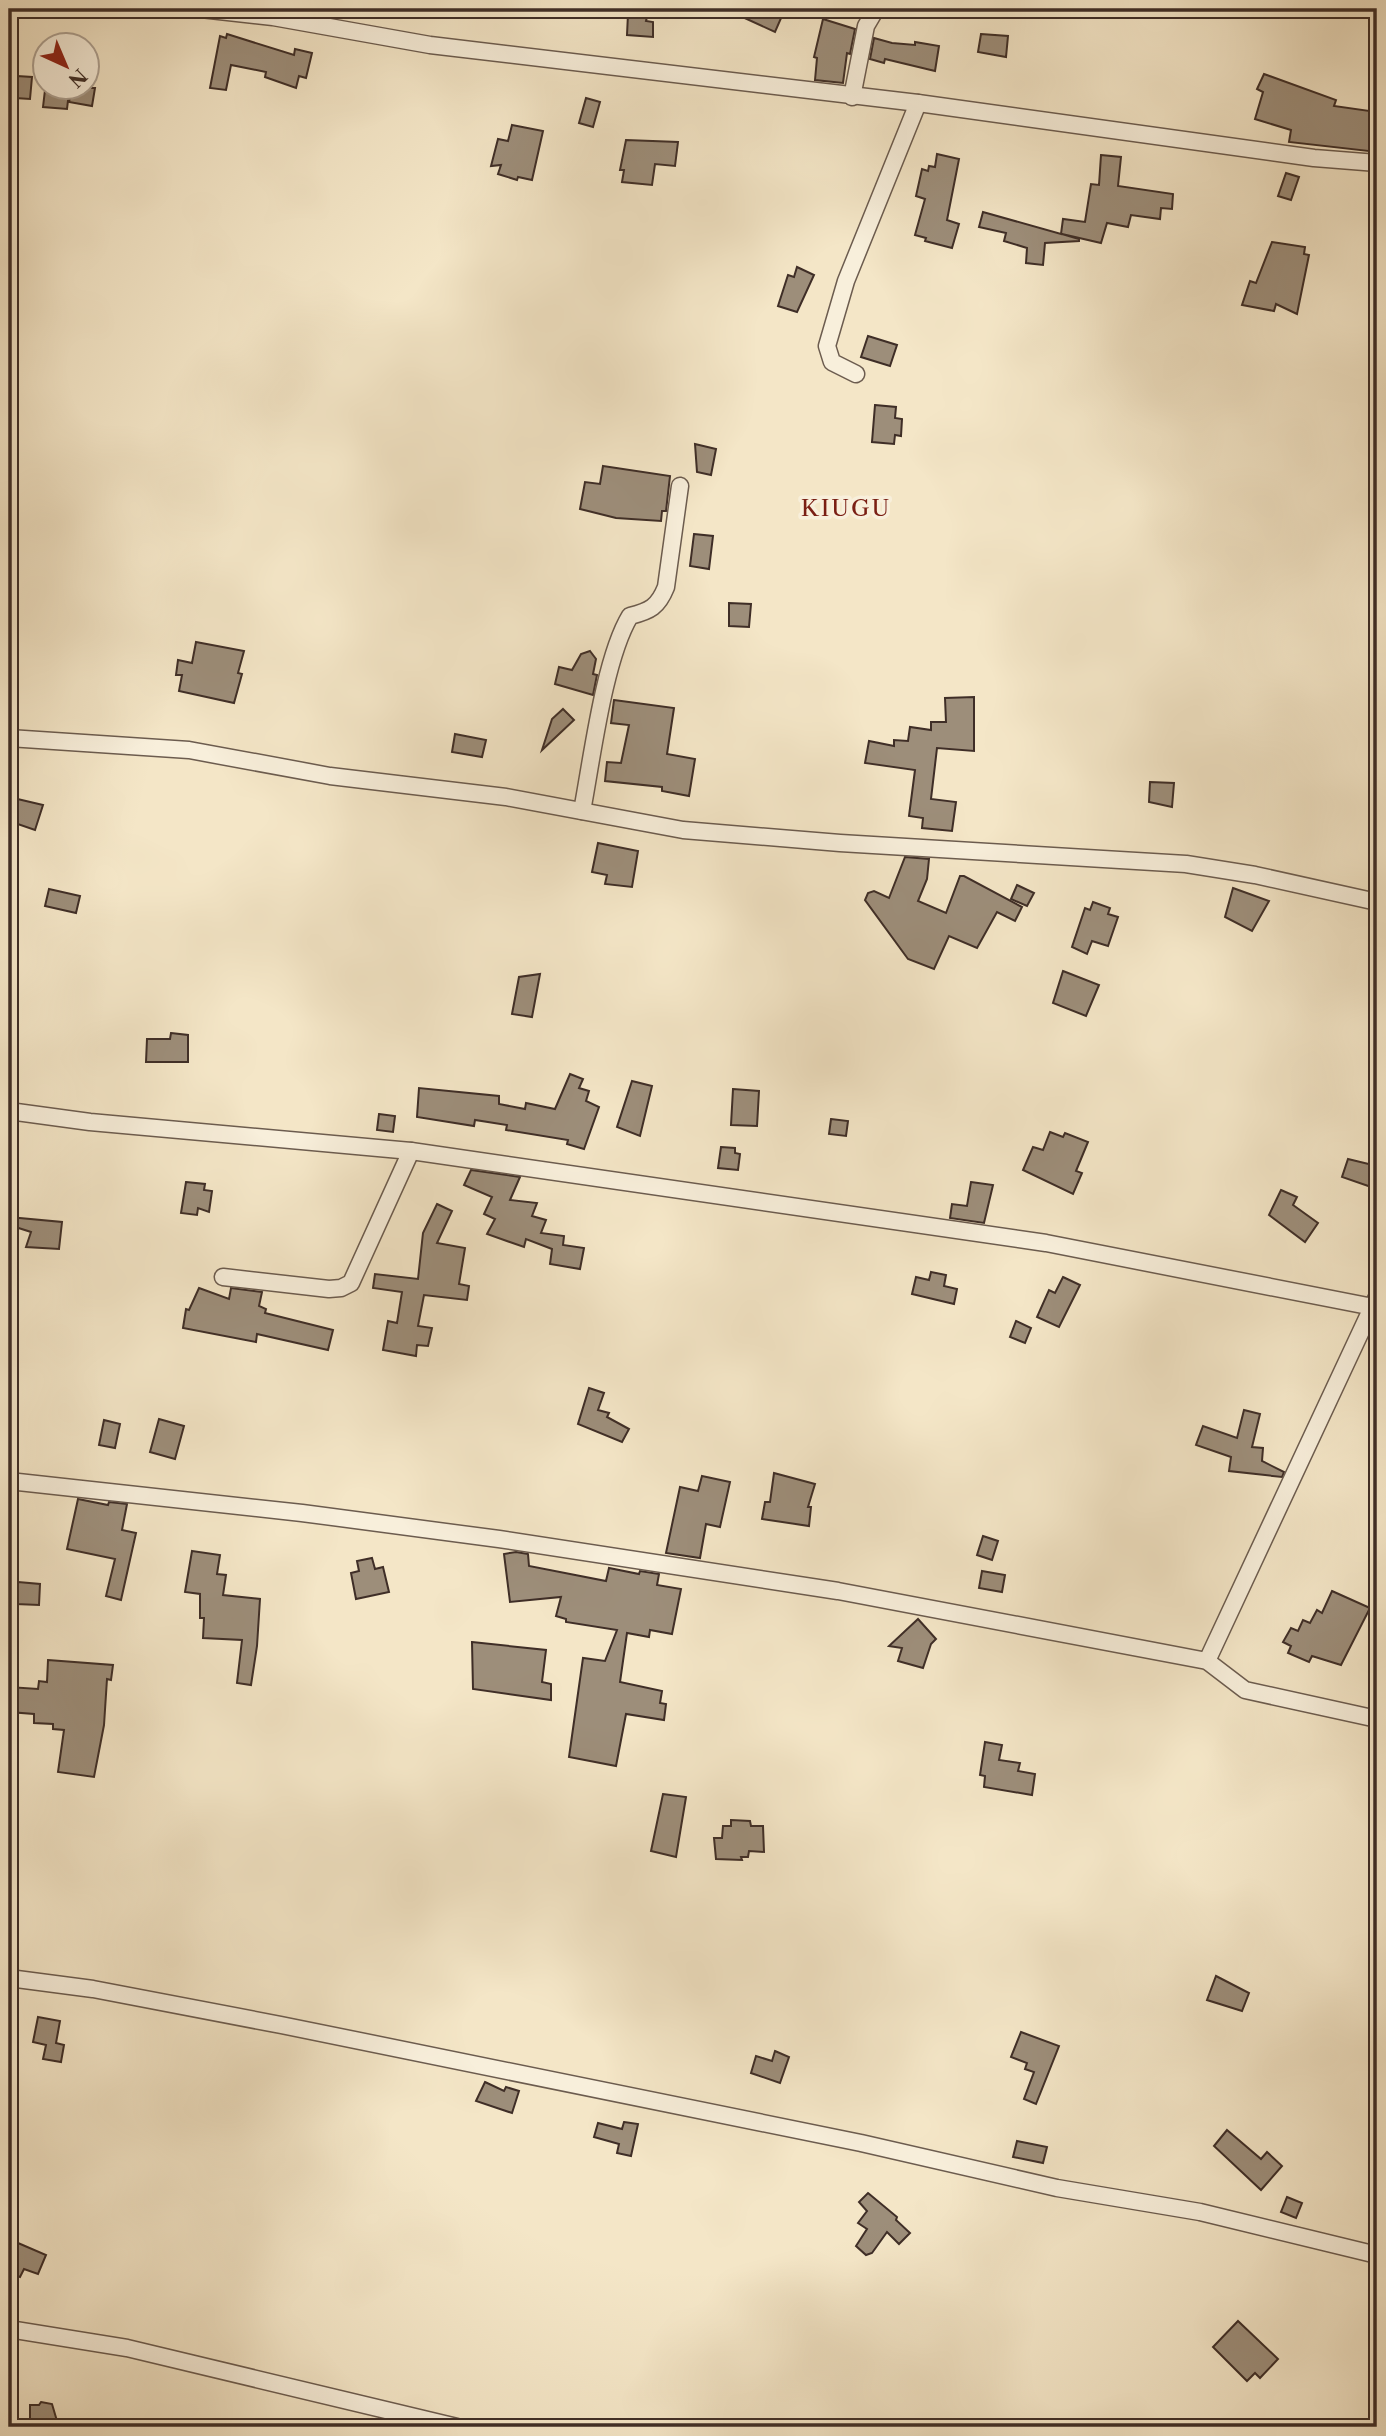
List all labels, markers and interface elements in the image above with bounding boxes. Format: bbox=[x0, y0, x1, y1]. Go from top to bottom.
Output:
north arrow bbox=[32, 32, 102, 102]
text: N bbox=[64, 64, 91, 92]
district label: KIUGU bbox=[801, 494, 891, 522]

